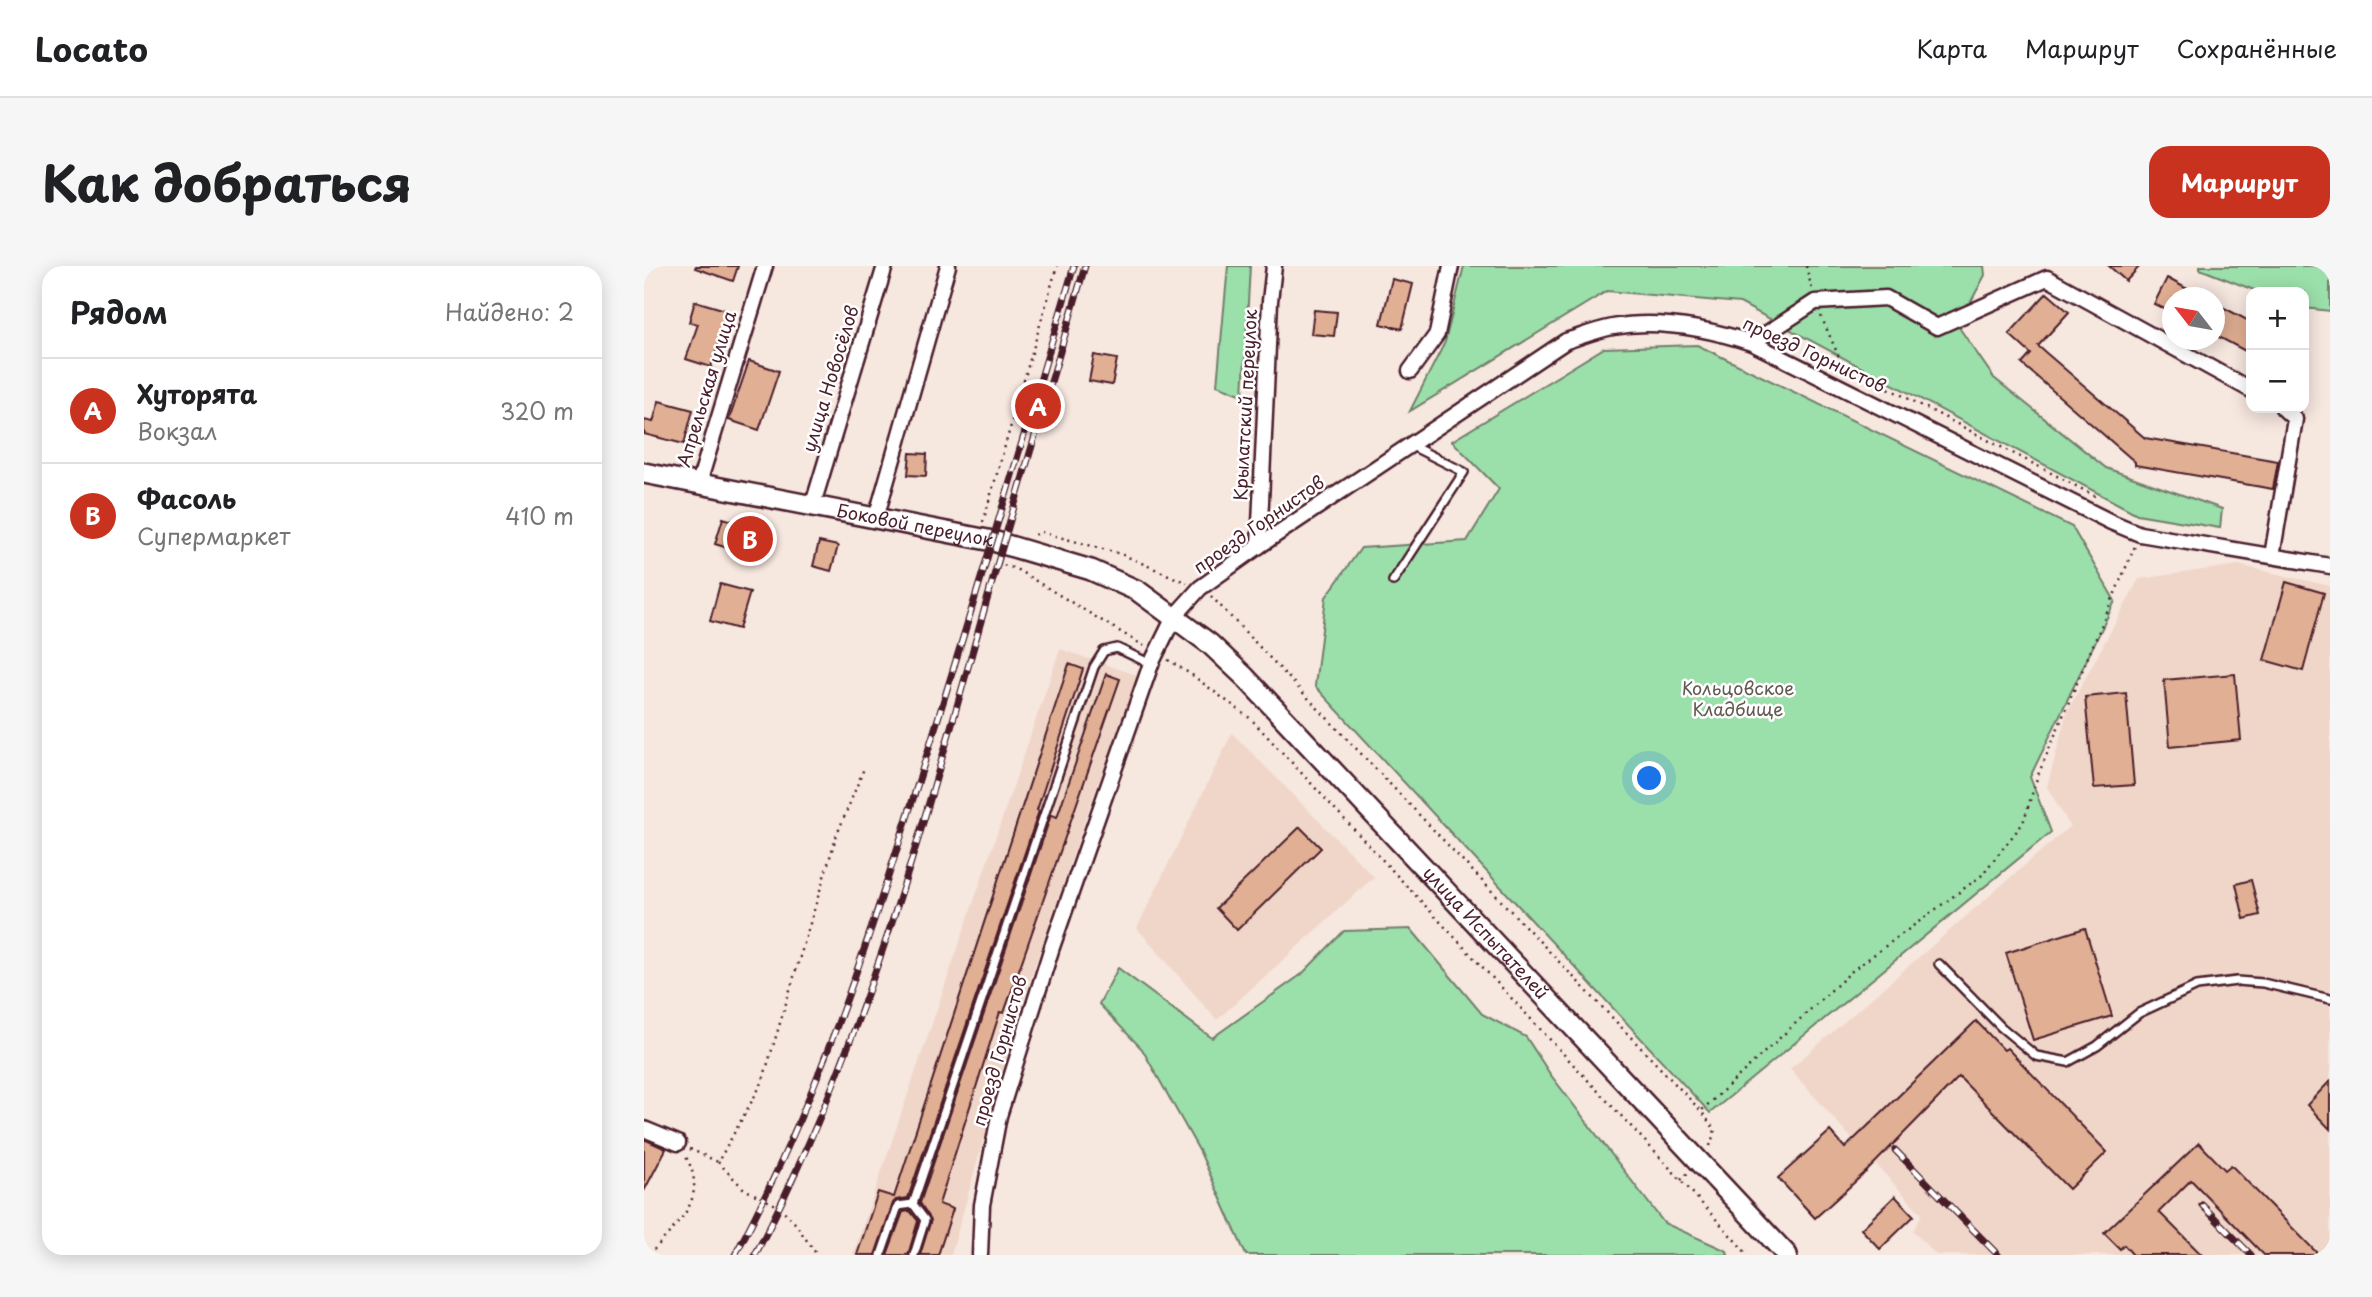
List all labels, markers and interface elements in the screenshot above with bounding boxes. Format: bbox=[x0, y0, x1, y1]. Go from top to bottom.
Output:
text: Locato bbox=[35, 23, 148, 73]
text: Карта bbox=[1916, 30, 1987, 66]
text: Маршрут bbox=[2025, 30, 2139, 66]
text: Сохранённые bbox=[2177, 30, 2337, 66]
text: Как добраться bbox=[42, 145, 412, 219]
button: Маршрут bbox=[2149, 146, 2330, 218]
north arrow bbox=[2162, 287, 2225, 350]
map controls bbox=[2246, 287, 2309, 413]
button: + bbox=[2246, 287, 2309, 350]
text: Рядом bbox=[70, 289, 168, 334]
text: Найдено: 2 bbox=[445, 294, 574, 329]
street label: улица Новосёлов bbox=[794, 302, 865, 455]
street label: Апрельская улица bbox=[669, 306, 742, 470]
street label: Крылатский переулок bbox=[1226, 308, 1263, 501]
street label: проезд Горнистов bbox=[1739, 309, 1891, 399]
button: − bbox=[2246, 350, 2309, 413]
text: Хуторята bbox=[137, 374, 257, 413]
pin: A bbox=[1015, 380, 1061, 432]
text: A bbox=[84, 393, 102, 428]
text: 320 m bbox=[500, 393, 574, 428]
text: Вокзал bbox=[137, 413, 217, 448]
street label: проезд Горнистов bbox=[1187, 468, 1329, 579]
text: Фасоль bbox=[137, 479, 236, 518]
street label: Боковой переулок bbox=[834, 496, 996, 553]
text: B bbox=[85, 498, 101, 533]
text: 410 m bbox=[505, 498, 574, 533]
pin: B bbox=[727, 513, 773, 565]
text: Супермаркет bbox=[137, 518, 291, 553]
park label: Кольцовское Кладбище bbox=[1682, 674, 1794, 722]
your location bbox=[1632, 761, 1666, 795]
street label: улица Испытателей bbox=[1417, 860, 1556, 1005]
street label: проезд Горнистов bbox=[964, 972, 1033, 1129]

